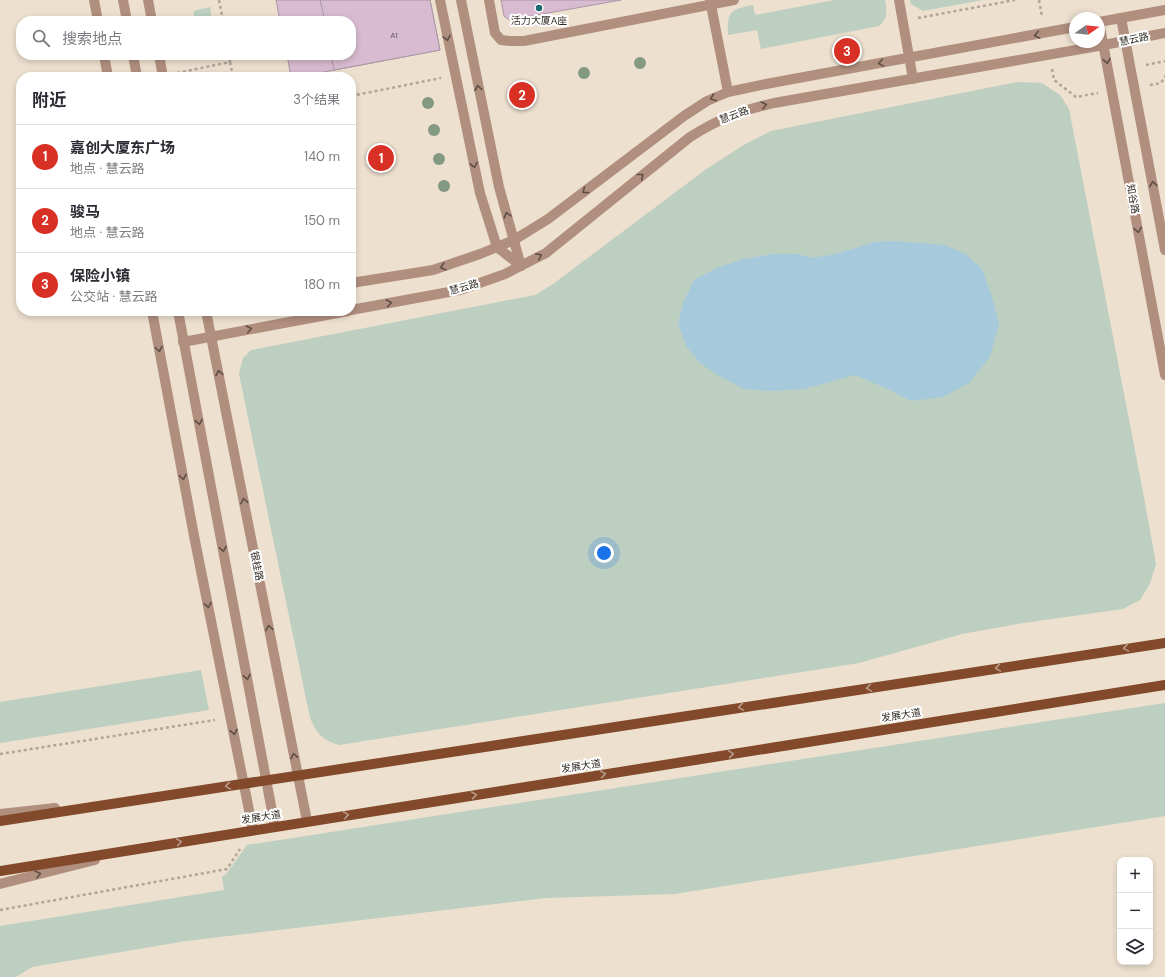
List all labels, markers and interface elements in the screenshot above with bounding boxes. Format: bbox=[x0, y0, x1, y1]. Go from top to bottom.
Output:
marker: 活力大厦A座 bbox=[534, 3, 544, 13]
north arrow bbox=[1069, 12, 1105, 48]
place label: 活力大厦A座 bbox=[511, 14, 567, 27]
search box bbox=[16, 16, 356, 60]
icon: search bbox=[30, 27, 52, 49]
text: 搜索地点 bbox=[62, 29, 122, 49]
house number: A1 bbox=[390, 30, 398, 40]
one-way arrow bbox=[1034, 30, 1040, 38]
street label: 慧云路 bbox=[1118, 30, 1150, 48]
one-way arrow bbox=[443, 35, 451, 41]
pin: 3 bbox=[834, 36, 860, 66]
one-way arrow bbox=[1102, 57, 1111, 64]
one-way arrow bbox=[878, 58, 884, 67]
pin: 2 bbox=[509, 80, 535, 110]
one-way arrow bbox=[475, 85, 483, 91]
text: 附近 bbox=[32, 89, 66, 111]
text: 3个结果 bbox=[293, 91, 340, 108]
one-way arrow bbox=[710, 94, 717, 102]
one-way arrow bbox=[761, 102, 767, 110]
street label: 慧云路 bbox=[718, 104, 750, 126]
text: 嘉创大厦东广场 bbox=[70, 138, 175, 158]
pin: 1 bbox=[368, 143, 394, 173]
text: 1 bbox=[43, 148, 47, 165]
text: 140 m bbox=[304, 148, 340, 165]
text: 地点 · 慧云路 bbox=[70, 160, 145, 177]
one-way arrow bbox=[469, 162, 478, 169]
one-way arrow bbox=[637, 174, 644, 181]
one-way arrow bbox=[1149, 181, 1158, 187]
street label: 知谷路 bbox=[1124, 183, 1142, 215]
one-way arrow bbox=[583, 186, 590, 193]
text: 骏马 bbox=[70, 202, 100, 222]
one-way arrow bbox=[503, 211, 512, 218]
text: 2 bbox=[41, 212, 49, 229]
text: 150 m bbox=[304, 212, 340, 229]
text: 地点 · 慧云路 bbox=[70, 224, 145, 241]
one-way arrow bbox=[1134, 227, 1142, 233]
one-way arrow bbox=[535, 254, 542, 261]
one-way arrow bbox=[439, 262, 446, 271]
text: 保险小镇 bbox=[70, 266, 130, 286]
text: 3 bbox=[41, 276, 49, 293]
text: 180 m bbox=[304, 276, 340, 293]
street label: 慧云路 bbox=[448, 277, 480, 297]
text: 公交站 · 慧云路 bbox=[70, 288, 158, 305]
one-way arrow bbox=[386, 300, 392, 308]
one-way arrow bbox=[246, 326, 252, 334]
one-way arrow bbox=[154, 346, 163, 352]
one-way arrow bbox=[215, 370, 223, 376]
one-way arrow bbox=[194, 418, 202, 425]
one-way arrow bbox=[179, 474, 187, 480]
one-way arrow bbox=[240, 498, 248, 504]
your location bbox=[594, 543, 614, 563]
one-way arrow bbox=[218, 546, 226, 552]
street label: 银桂路 bbox=[248, 550, 266, 582]
one-way arrow bbox=[204, 601, 212, 608]
one-way arrow bbox=[265, 625, 274, 631]
one-way arrow bbox=[1123, 643, 1130, 652]
one-way arrow bbox=[995, 663, 1001, 672]
one-way arrow bbox=[242, 674, 251, 680]
one-way arrow bbox=[866, 683, 873, 692]
one-way arrow bbox=[738, 702, 744, 711]
street label: 发展大道 bbox=[880, 705, 922, 725]
one-way arrow bbox=[229, 729, 238, 735]
one-way arrow bbox=[728, 750, 734, 759]
one-way arrow bbox=[291, 753, 299, 759]
street label: 发展大道 bbox=[560, 756, 602, 776]
one-way arrow bbox=[599, 770, 606, 779]
one-way arrow bbox=[225, 781, 231, 790]
one-way arrow bbox=[471, 791, 477, 800]
street label: 发展大道 bbox=[240, 807, 282, 827]
one-way arrow bbox=[343, 811, 349, 820]
one-way arrow bbox=[176, 838, 182, 847]
map controls bbox=[1117, 857, 1153, 965]
button: + bbox=[1117, 857, 1153, 893]
one-way arrow bbox=[35, 871, 41, 879]
button: − bbox=[1117, 893, 1153, 929]
button: layers bbox=[1117, 929, 1153, 965]

